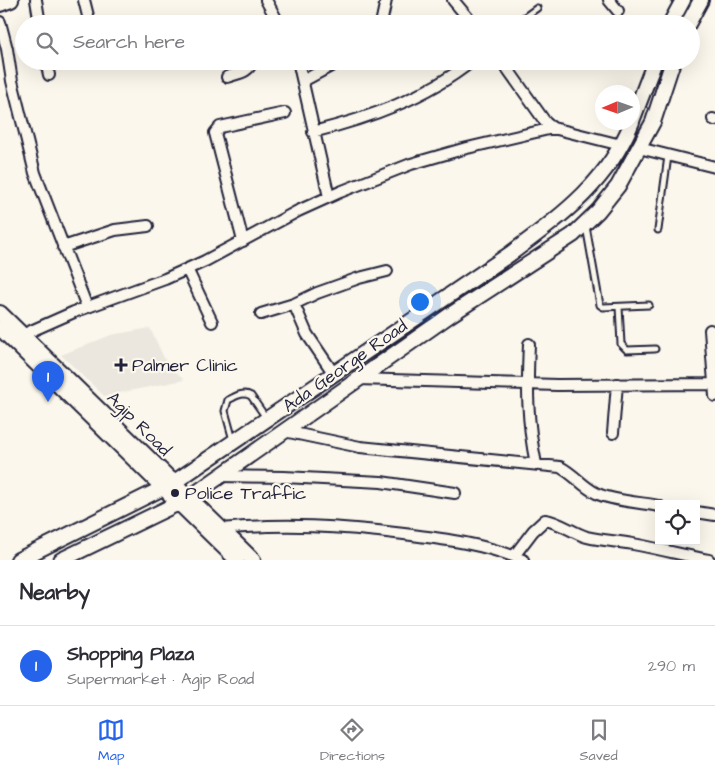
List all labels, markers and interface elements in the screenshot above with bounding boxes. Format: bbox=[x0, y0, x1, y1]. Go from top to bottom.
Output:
search box bbox=[15, 15, 700, 70]
icon: search bbox=[33, 29, 61, 57]
text: Search here bbox=[73, 29, 185, 56]
north arrow bbox=[595, 85, 640, 130]
your location bbox=[407, 289, 433, 315]
street label: Ada George Road bbox=[278, 314, 413, 419]
place label: Palmer Clinic bbox=[132, 353, 238, 378]
marker: Palmer Clinic bbox=[114, 358, 128, 372]
pin: 1 bbox=[32, 361, 64, 402]
street label: Agip Road bbox=[100, 386, 177, 463]
place label: Police Traffic bbox=[185, 481, 306, 506]
marker: Police Traffic bbox=[169, 487, 181, 499]
map controls bbox=[655, 500, 700, 545]
button: locate bbox=[655, 500, 700, 545]
text: Nearby bbox=[20, 578, 90, 607]
text: Shopping Plaza bbox=[67, 641, 194, 668]
text: 1 bbox=[35, 655, 37, 677]
text: 290 m bbox=[648, 655, 695, 677]
text: Supermarket · Agip Road bbox=[67, 668, 254, 690]
tab: Map bbox=[97, 716, 125, 766]
tab: Directions bbox=[320, 716, 385, 766]
tab: Saved bbox=[580, 716, 618, 766]

